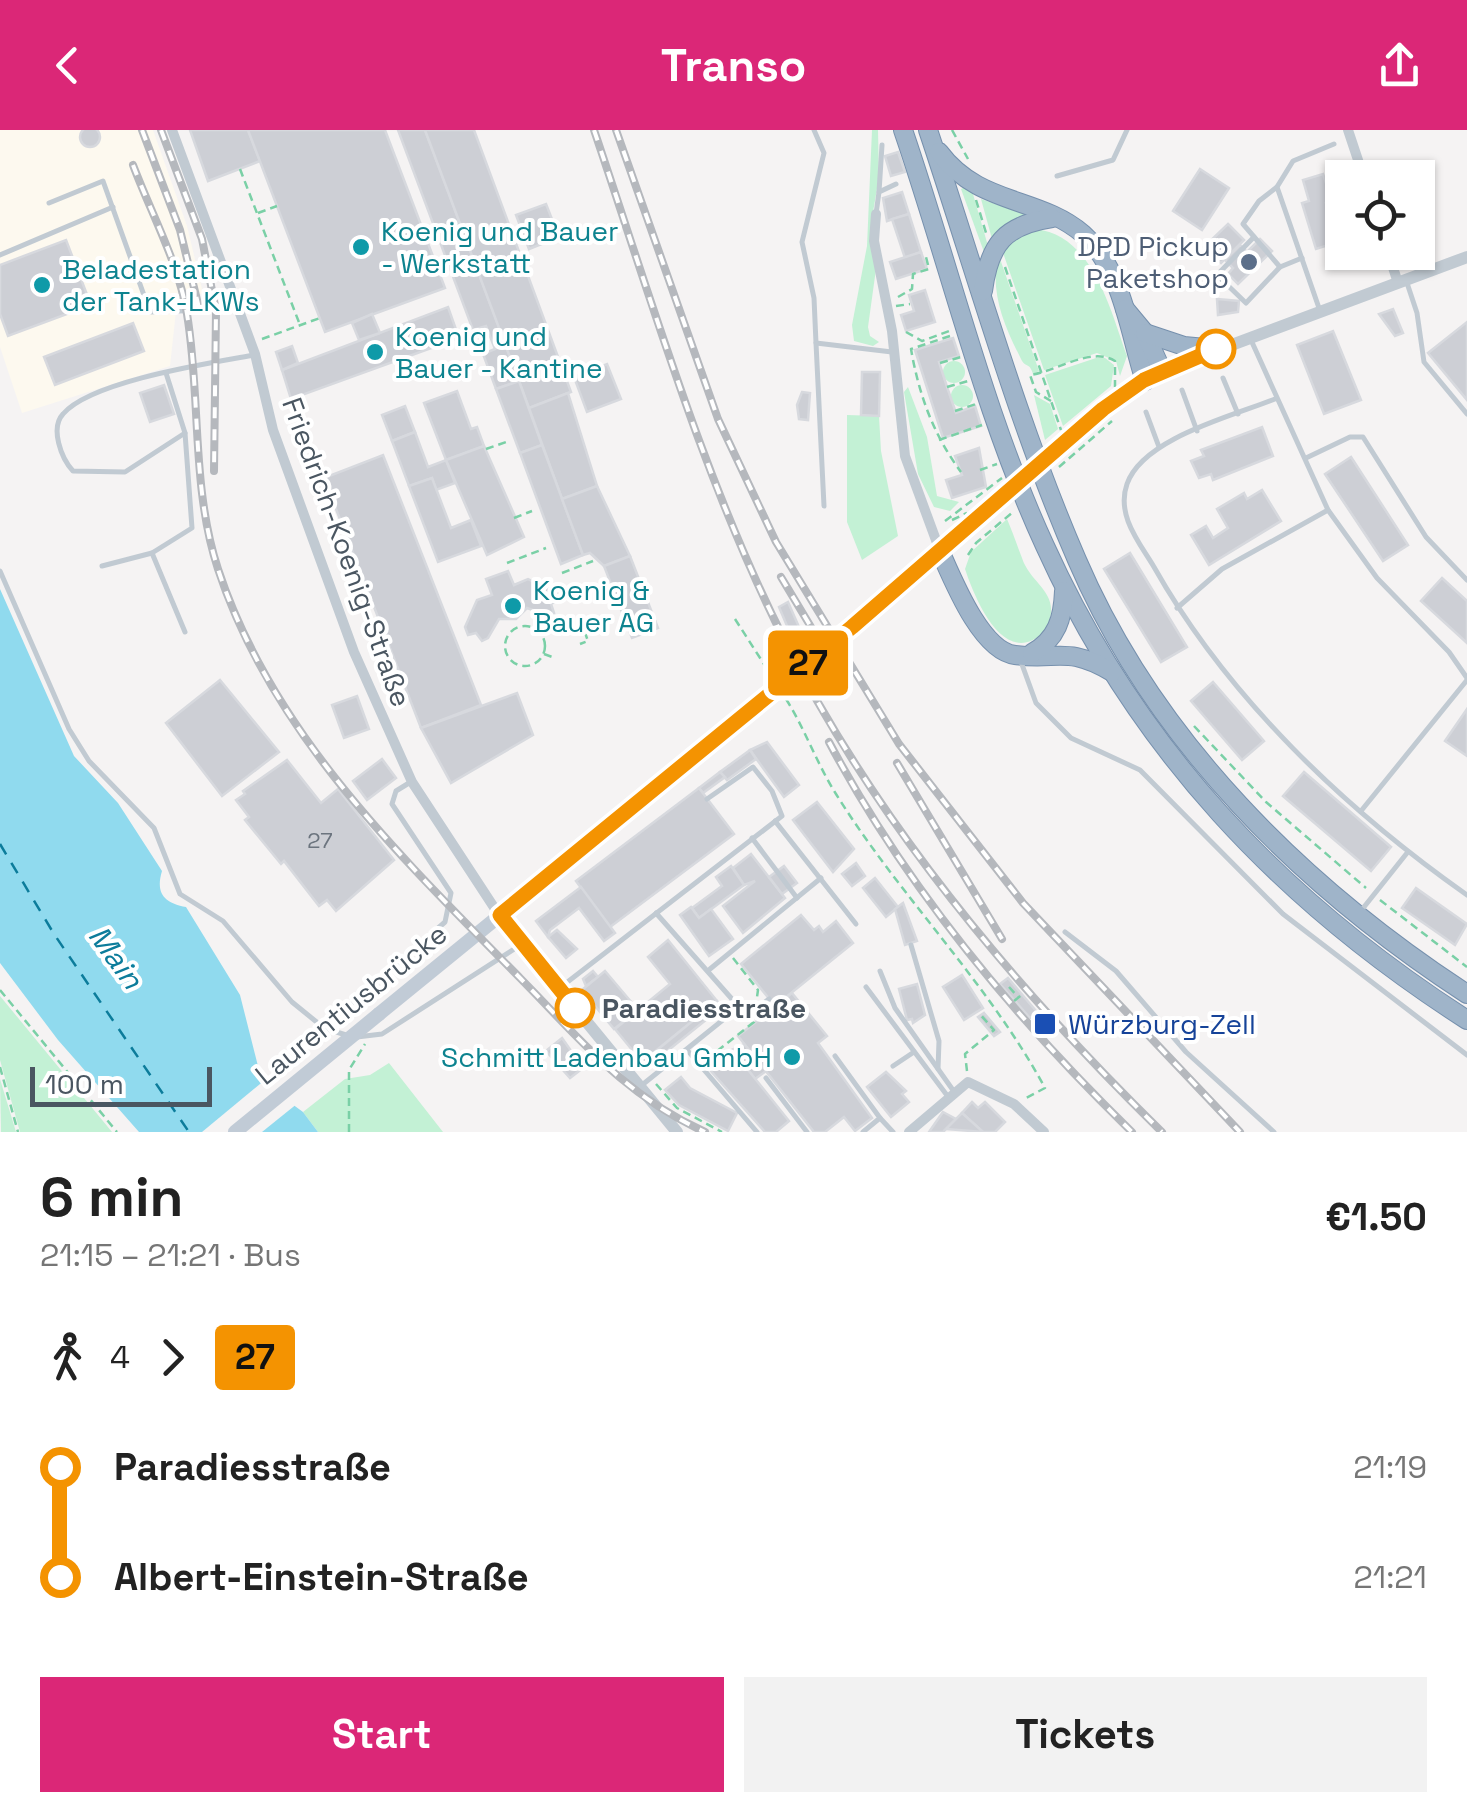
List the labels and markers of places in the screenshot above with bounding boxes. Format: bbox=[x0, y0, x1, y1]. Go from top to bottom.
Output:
place label: Koenig und Bauer - Werkstatt bbox=[381, 213, 619, 281]
place label: DPD Pickup Paketshop bbox=[1077, 228, 1229, 296]
marker: Koenig und Bauer - Werkstatt bbox=[350, 236, 372, 258]
place label: Beladestation der Tank-LKWs bbox=[62, 251, 260, 319]
marker: DPD Pickup Paketshop bbox=[1238, 251, 1260, 273]
marker: Beladestation der Tank-LKWs bbox=[31, 274, 53, 296]
place label: Koenig und Bauer - Kantine bbox=[395, 318, 602, 386]
unlabelled marker bbox=[1197, 330, 1235, 368]
marker: Koenig und Bauer - Kantine bbox=[364, 341, 386, 363]
place label: Koenig & Bauer AG bbox=[533, 572, 654, 640]
marker: Koenig & Bauer AG bbox=[502, 595, 524, 617]
marker: Paradiesstraße bbox=[556, 989, 594, 1027]
place label: Paradiesstraße bbox=[602, 990, 806, 1026]
place label: Würzburg-Zell bbox=[1068, 1006, 1256, 1042]
marker: Würzburg-Zell bbox=[1032, 1011, 1058, 1037]
place label: Schmitt Ladenbau GmbH bbox=[441, 1039, 772, 1075]
marker: Schmitt Ladenbau GmbH bbox=[781, 1046, 803, 1068]

